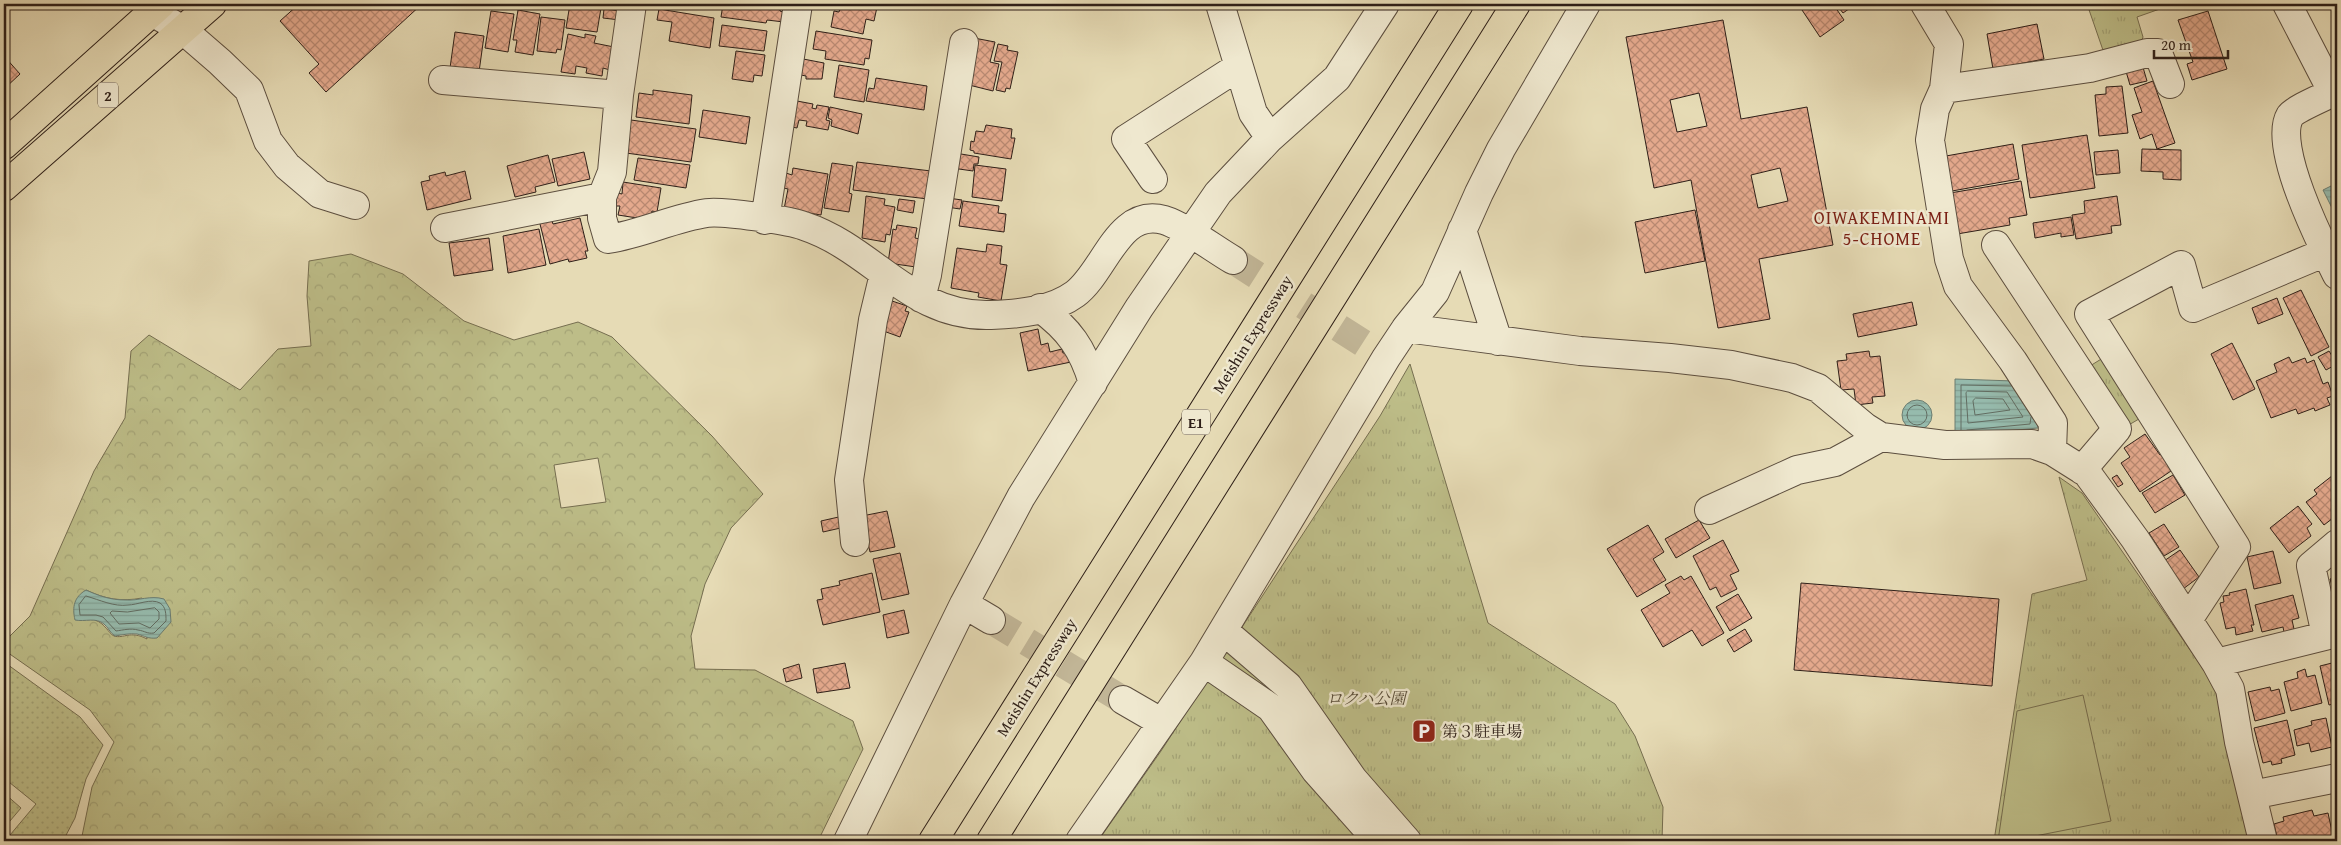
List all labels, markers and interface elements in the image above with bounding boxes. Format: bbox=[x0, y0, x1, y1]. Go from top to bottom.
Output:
scale bar bbox=[2154, 28, 2227, 60]
text: 20 m bbox=[2161, 34, 2192, 55]
road number: 2 bbox=[98, 82, 118, 108]
district label: OIWAKEMINAMI 5-CHOME bbox=[1814, 204, 1950, 252]
street label: Meishin Expressway bbox=[1206, 270, 1298, 398]
road number: E1 bbox=[1182, 410, 1210, 434]
street label: Meishin Expressway bbox=[990, 613, 1082, 741]
park label: ロクハ公園 bbox=[1326, 686, 1409, 710]
parking icon: 第３駐車場 bbox=[1411, 718, 1437, 744]
place label: 第３駐車場 bbox=[1442, 719, 1522, 743]

